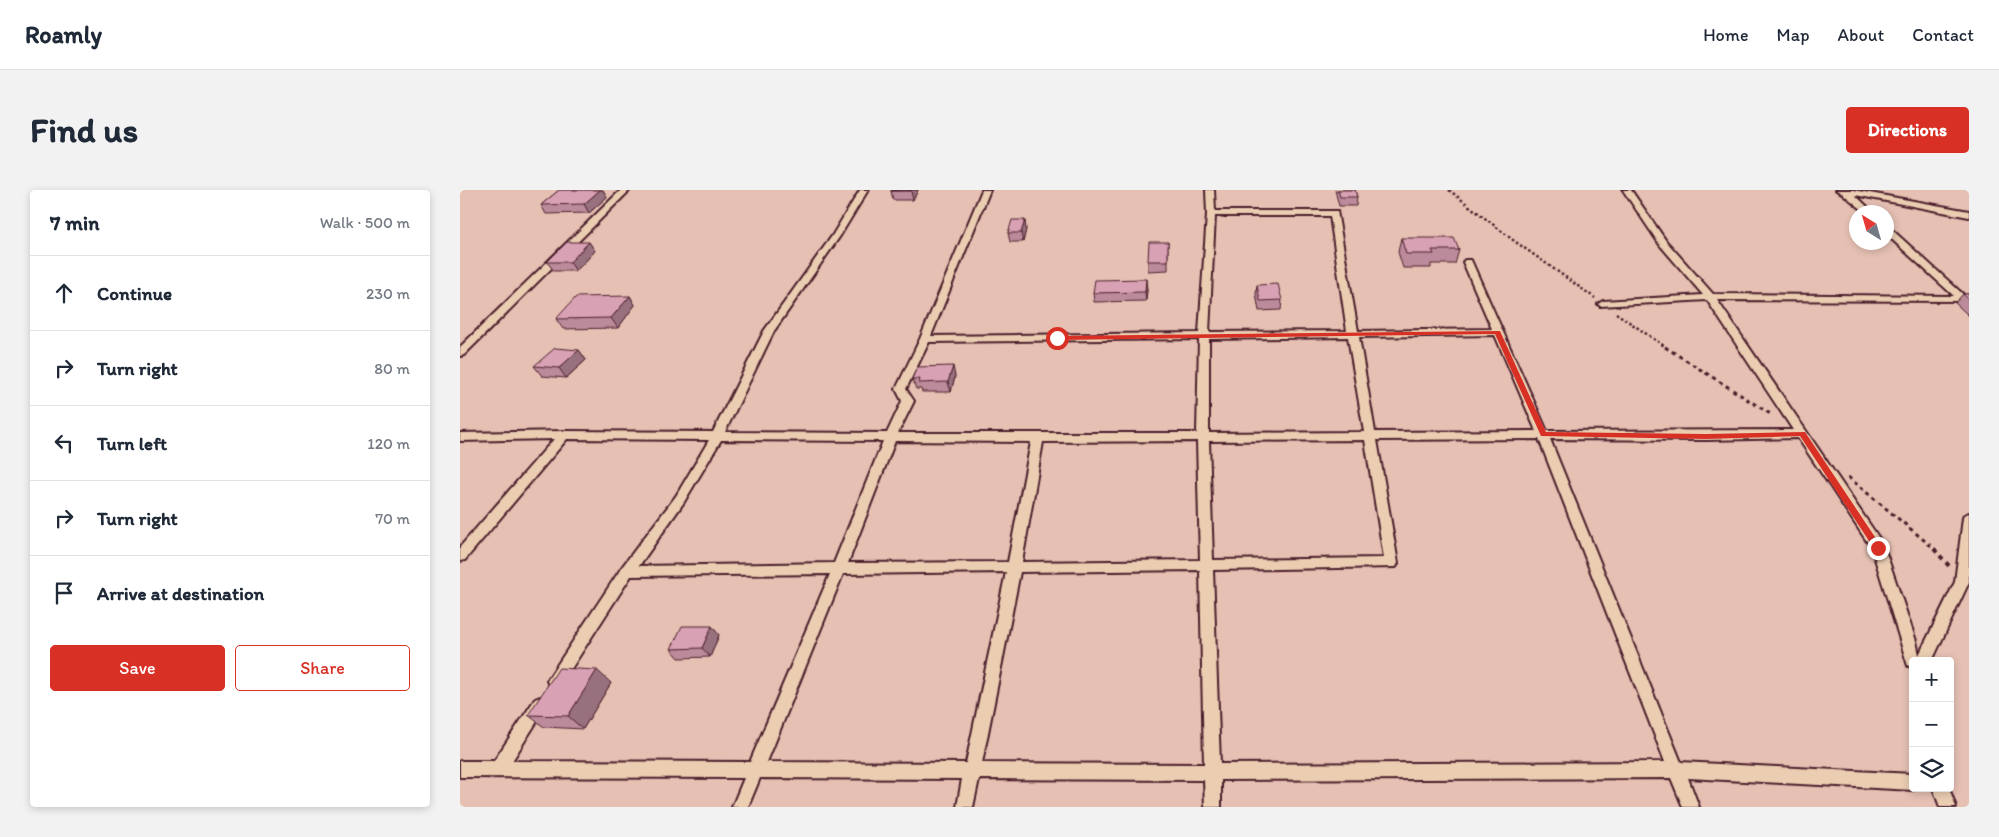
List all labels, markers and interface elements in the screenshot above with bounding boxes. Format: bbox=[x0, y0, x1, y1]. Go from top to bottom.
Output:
text: Roamly bbox=[25, 20, 102, 49]
text: Home bbox=[1703, 24, 1749, 46]
text: Map bbox=[1777, 24, 1810, 46]
text: About bbox=[1838, 24, 1884, 46]
text: Contact bbox=[1912, 24, 1974, 46]
button: Directions bbox=[1846, 107, 1969, 153]
text: Find us bbox=[30, 109, 138, 151]
north arrow bbox=[1849, 205, 1894, 250]
text: 7 min bbox=[50, 210, 99, 235]
text: Walk · 500 m bbox=[320, 213, 410, 232]
icon: ahead bbox=[50, 279, 78, 307]
text: Continue bbox=[97, 282, 172, 305]
text: 230 m bbox=[366, 284, 410, 303]
route start bbox=[1046, 327, 1069, 350]
icon: right bbox=[50, 354, 78, 382]
text: Turn right bbox=[97, 357, 178, 380]
text: 80 m bbox=[374, 359, 410, 378]
icon: left bbox=[50, 429, 78, 457]
text: Turn left bbox=[97, 432, 167, 455]
text: 120 m bbox=[367, 434, 410, 453]
icon: right bbox=[50, 504, 78, 532]
text: Turn right bbox=[97, 507, 178, 530]
text: 70 m bbox=[375, 509, 410, 528]
route end bbox=[1867, 537, 1890, 560]
icon: arrive bbox=[50, 579, 78, 607]
text: Arrive at destination bbox=[97, 582, 264, 605]
button: Save bbox=[50, 645, 225, 691]
button: Share bbox=[235, 645, 410, 691]
map controls bbox=[1909, 657, 1954, 792]
button: + bbox=[1909, 657, 1954, 702]
button: − bbox=[1909, 702, 1954, 747]
button: layers bbox=[1909, 747, 1954, 792]

